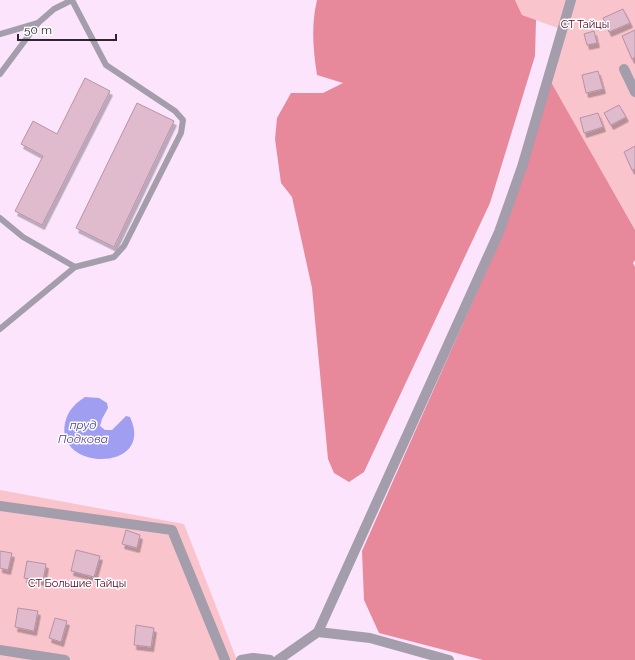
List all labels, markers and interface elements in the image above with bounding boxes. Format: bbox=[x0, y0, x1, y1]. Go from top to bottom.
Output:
scale bar bbox=[18, 16, 116, 42]
park label: СТ Тайцы bbox=[561, 18, 609, 31]
text: 50 m bbox=[24, 23, 52, 37]
water label: пруд Подкова bbox=[58, 418, 108, 446]
park label: СТ Большие Тайцы bbox=[28, 577, 126, 590]

